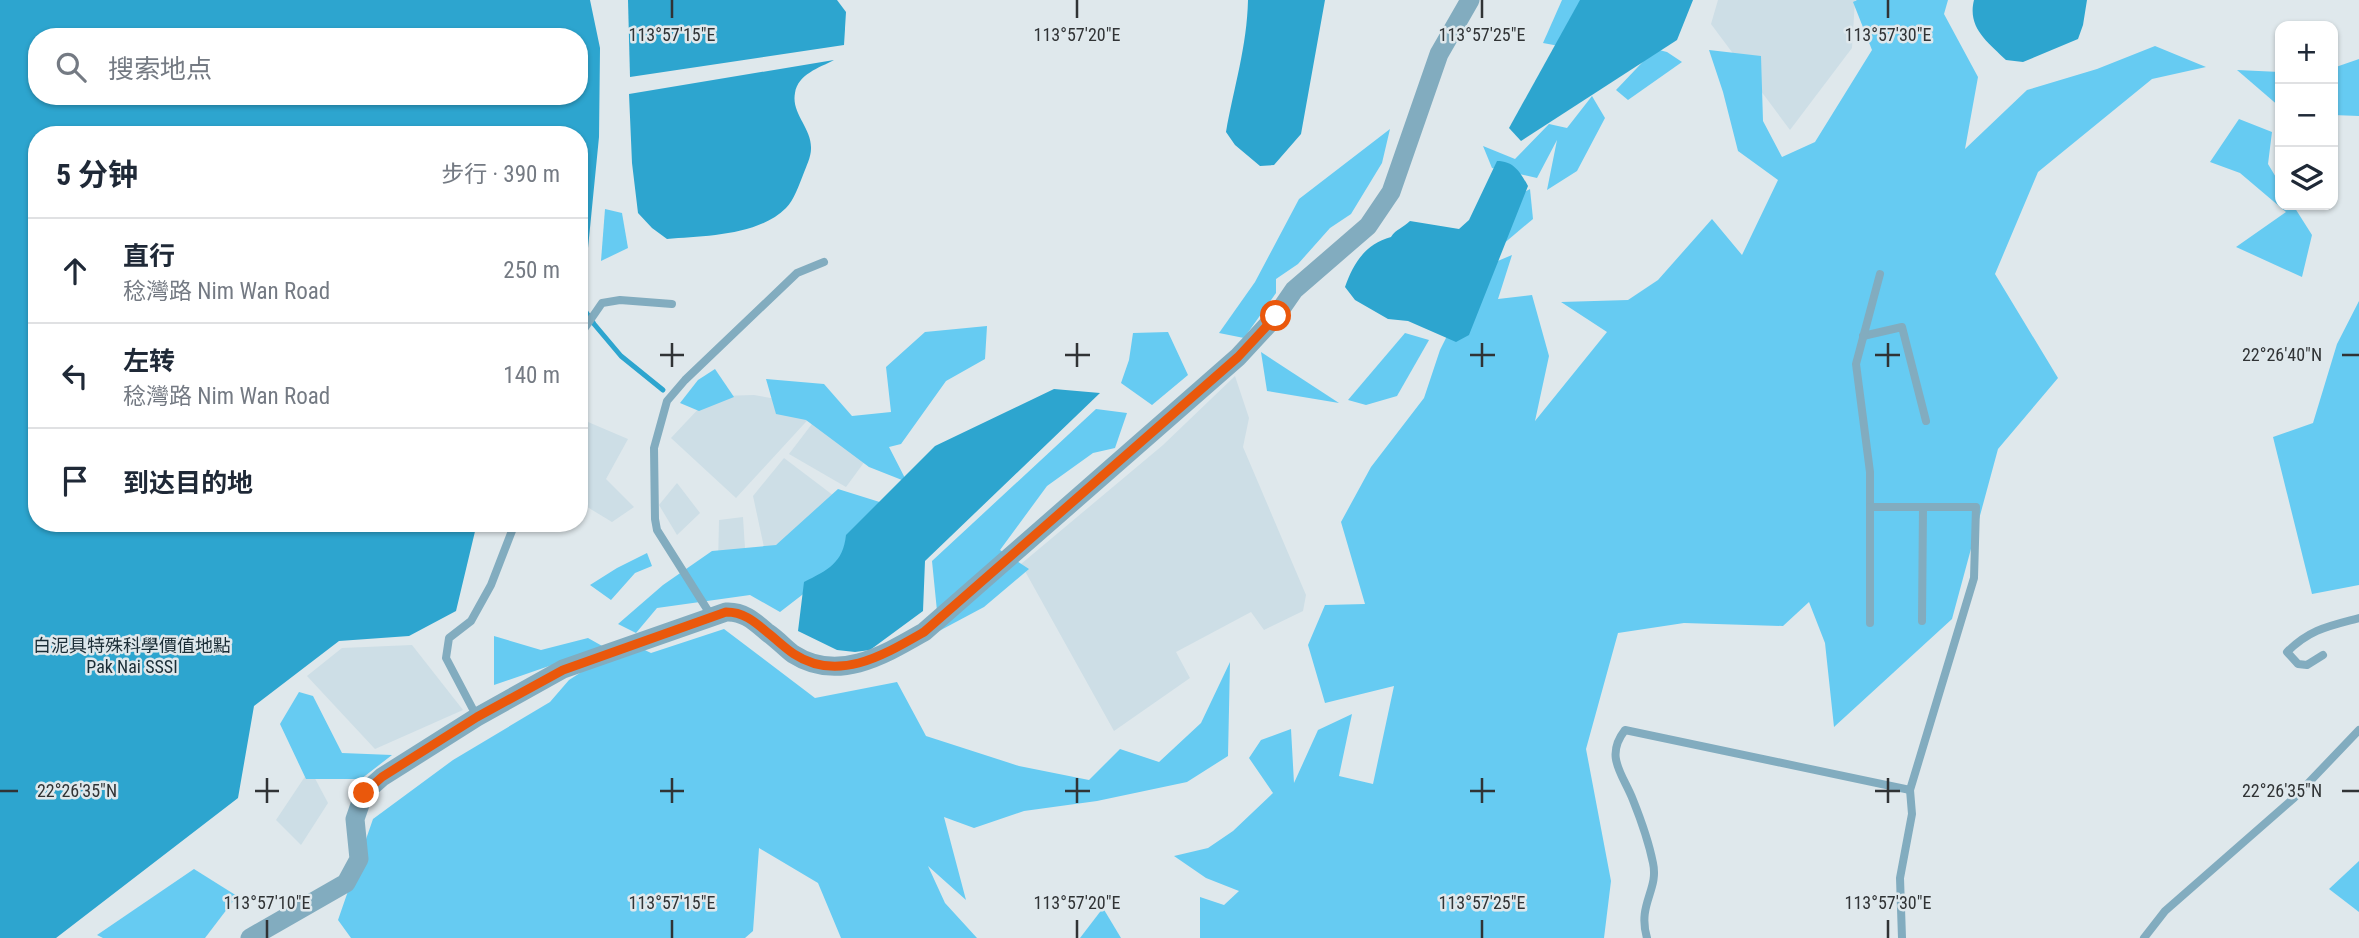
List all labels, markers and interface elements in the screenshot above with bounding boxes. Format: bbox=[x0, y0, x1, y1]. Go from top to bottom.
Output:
map controls bbox=[2275, 21, 2338, 210]
button: + bbox=[2275, 21, 2338, 84]
text: 113°57'15"E bbox=[629, 24, 715, 45]
text: 113°57'20"E bbox=[1034, 24, 1120, 45]
text: 113°57'25"E bbox=[1439, 24, 1525, 45]
text: 113°57'30"E bbox=[1845, 24, 1931, 45]
search box bbox=[28, 28, 588, 105]
icon: search bbox=[52, 48, 90, 86]
text: 搜索地点 bbox=[108, 54, 212, 84]
button: − bbox=[2275, 84, 2338, 147]
button: layers bbox=[2275, 147, 2338, 210]
text: 5 分钟 bbox=[56, 157, 138, 192]
text: 步行 · 390 m bbox=[441, 161, 560, 188]
text: 直行 bbox=[123, 241, 175, 271]
icon: ahead bbox=[56, 252, 94, 290]
text: 250 m bbox=[503, 257, 560, 284]
text: 稔灣路 Nim Wan Road bbox=[123, 278, 330, 305]
route start bbox=[1260, 300, 1291, 331]
text: 22°26'40"N bbox=[2242, 344, 2322, 365]
text: 左转 bbox=[123, 346, 175, 376]
icon: left bbox=[56, 357, 94, 395]
text: 140 m bbox=[503, 362, 560, 389]
text: 稔灣路 Nim Wan Road bbox=[123, 383, 330, 410]
icon: arrive bbox=[56, 462, 94, 500]
text: 到达目的地 bbox=[123, 468, 253, 498]
park label: 白泥具特殊科學價值地點 Pak Nai SSSI bbox=[33, 635, 231, 677]
route end bbox=[348, 777, 379, 808]
text: 22°26'35"N bbox=[37, 780, 117, 801]
text: 22°26'35"N bbox=[2242, 780, 2322, 801]
text: 113°57'10"E bbox=[224, 892, 310, 913]
text: 113°57'15"E bbox=[629, 892, 715, 913]
text: 113°57'20"E bbox=[1034, 892, 1120, 913]
text: 113°57'25"E bbox=[1439, 892, 1525, 913]
text: 113°57'30"E bbox=[1845, 892, 1931, 913]

